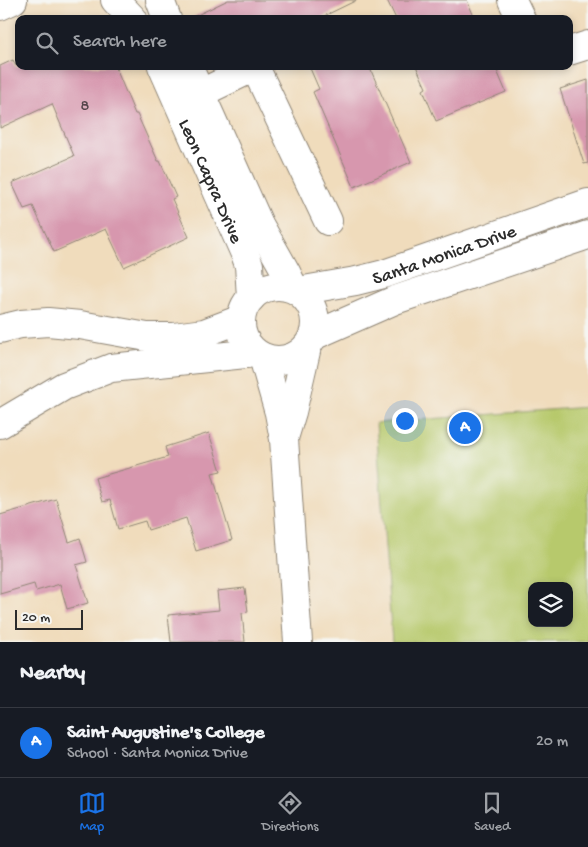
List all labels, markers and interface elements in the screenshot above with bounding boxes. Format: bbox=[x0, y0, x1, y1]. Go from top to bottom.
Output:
search box bbox=[15, 15, 573, 70]
icon: search bbox=[33, 29, 61, 57]
text: Search here bbox=[73, 31, 167, 54]
house number: 8 bbox=[81, 98, 90, 117]
street label: Leon Capra Drive bbox=[172, 116, 247, 248]
street label: Santa Monica Drive bbox=[370, 221, 520, 291]
your location bbox=[392, 408, 418, 434]
pin: A bbox=[449, 409, 481, 447]
map controls bbox=[528, 582, 573, 627]
button: layers bbox=[528, 582, 573, 627]
scale bar bbox=[15, 607, 82, 630]
text: 20 m bbox=[22, 610, 50, 627]
text: Nearby bbox=[20, 662, 85, 687]
text: Saint Augustine's College bbox=[67, 722, 265, 745]
text: A bbox=[31, 733, 41, 752]
text: 20 m bbox=[536, 733, 568, 752]
text: School · Santa Monica Drive bbox=[67, 745, 248, 764]
tab: Map bbox=[78, 789, 106, 836]
tab: Directions bbox=[262, 789, 319, 836]
tab: Saved bbox=[474, 789, 510, 836]

